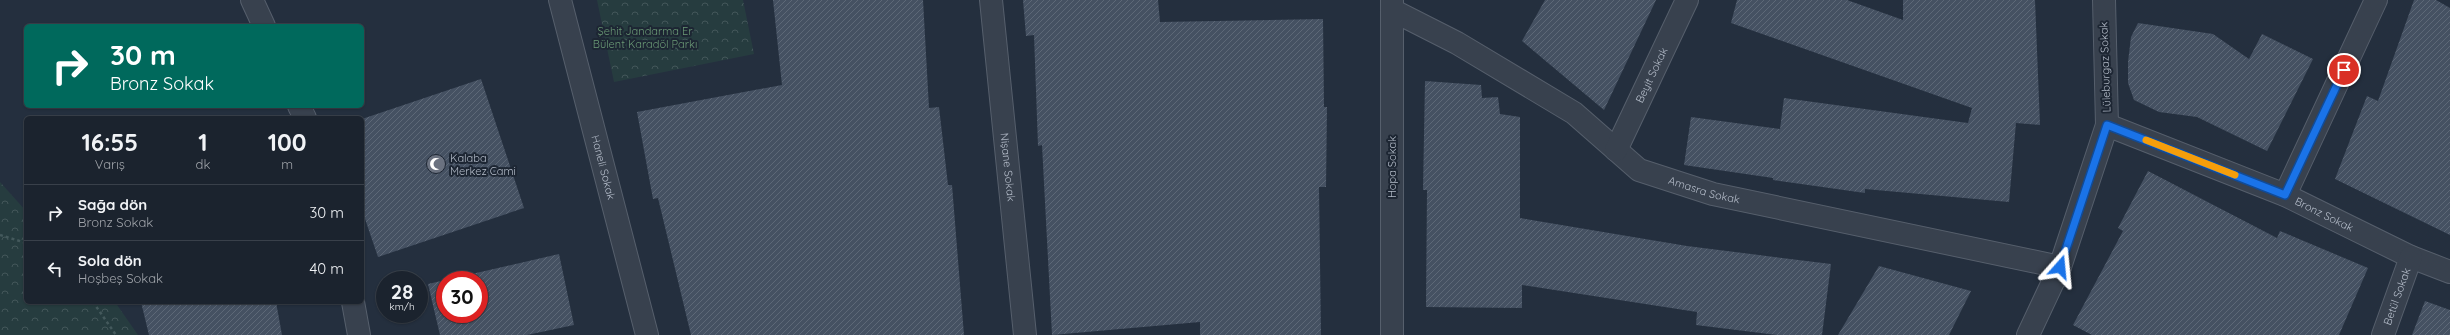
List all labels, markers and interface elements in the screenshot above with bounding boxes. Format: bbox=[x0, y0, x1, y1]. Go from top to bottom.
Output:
street label: Lüleburgaz Sokak bbox=[2096, 21, 2114, 113]
park label: Şehit Jandarma Er Bülent Karadöl Parkı bbox=[593, 24, 697, 51]
text: 30 m bbox=[110, 37, 176, 72]
icon: right bbox=[44, 40, 96, 92]
street label: Beyit Sokak bbox=[1632, 45, 1671, 105]
pin bbox=[2327, 53, 2361, 87]
icon: arrive bbox=[2333, 59, 2355, 81]
text: Bronz Sokak bbox=[110, 72, 214, 95]
text: 16:55 bbox=[81, 127, 138, 157]
text: 1 bbox=[198, 127, 208, 157]
text: 100 bbox=[268, 127, 307, 157]
street label: Nişane Sokak bbox=[998, 132, 1018, 202]
street label: Haneli Sokak bbox=[588, 134, 619, 201]
street label: Hopa Sokak bbox=[1385, 136, 1399, 198]
place label: Kalaba Merkez Cami bbox=[450, 151, 516, 178]
mosque icon: Kalaba Merkez Cami bbox=[425, 153, 447, 175]
text: Varış bbox=[95, 156, 125, 172]
text: dk bbox=[196, 156, 210, 172]
text: m bbox=[281, 156, 293, 172]
street label: Amasra Sokak bbox=[1667, 173, 1742, 207]
street label: Bronz Sokak bbox=[2293, 194, 2356, 235]
text: Sağa dön bbox=[78, 195, 147, 214]
icon: right bbox=[44, 202, 66, 224]
text: 30 m bbox=[309, 203, 344, 222]
text: Bronz Sokak bbox=[78, 214, 153, 230]
position arrow bbox=[2039, 246, 2081, 288]
text: Sola dön bbox=[78, 251, 142, 270]
icon: left bbox=[44, 258, 66, 280]
text: 40 m bbox=[309, 259, 344, 278]
street label: Betül Sokak bbox=[2380, 266, 2414, 327]
text: Hoşbeş Sokak bbox=[78, 270, 163, 286]
speed limit sign: 30 bbox=[436, 271, 488, 323]
text: 28 bbox=[391, 279, 413, 304]
text: km/h bbox=[389, 300, 415, 313]

